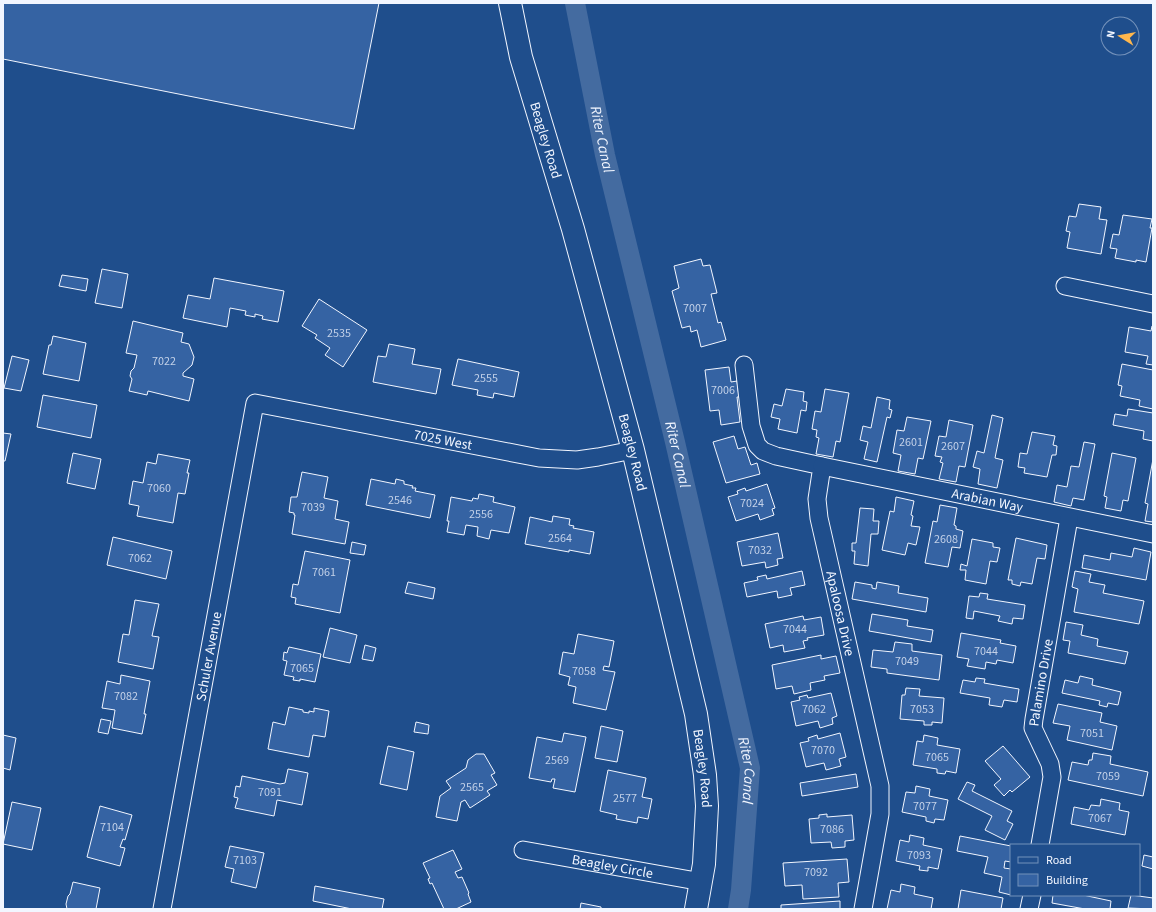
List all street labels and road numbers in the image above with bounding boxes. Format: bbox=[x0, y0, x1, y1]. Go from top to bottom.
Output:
street label: Beagley Road bbox=[524, 100, 566, 181]
street label: Beagley Road bbox=[613, 412, 651, 493]
street label: 7025 West bbox=[412, 425, 474, 456]
street label: Arabian Way bbox=[950, 484, 1025, 518]
street label: Apaloosa Drive bbox=[820, 569, 859, 658]
street label: Schuler Avenue bbox=[191, 610, 227, 703]
street label: Palamino Drive bbox=[1024, 637, 1059, 728]
street label: Beagley Road bbox=[687, 728, 716, 808]
street label: Beagley Circle bbox=[570, 850, 655, 884]

